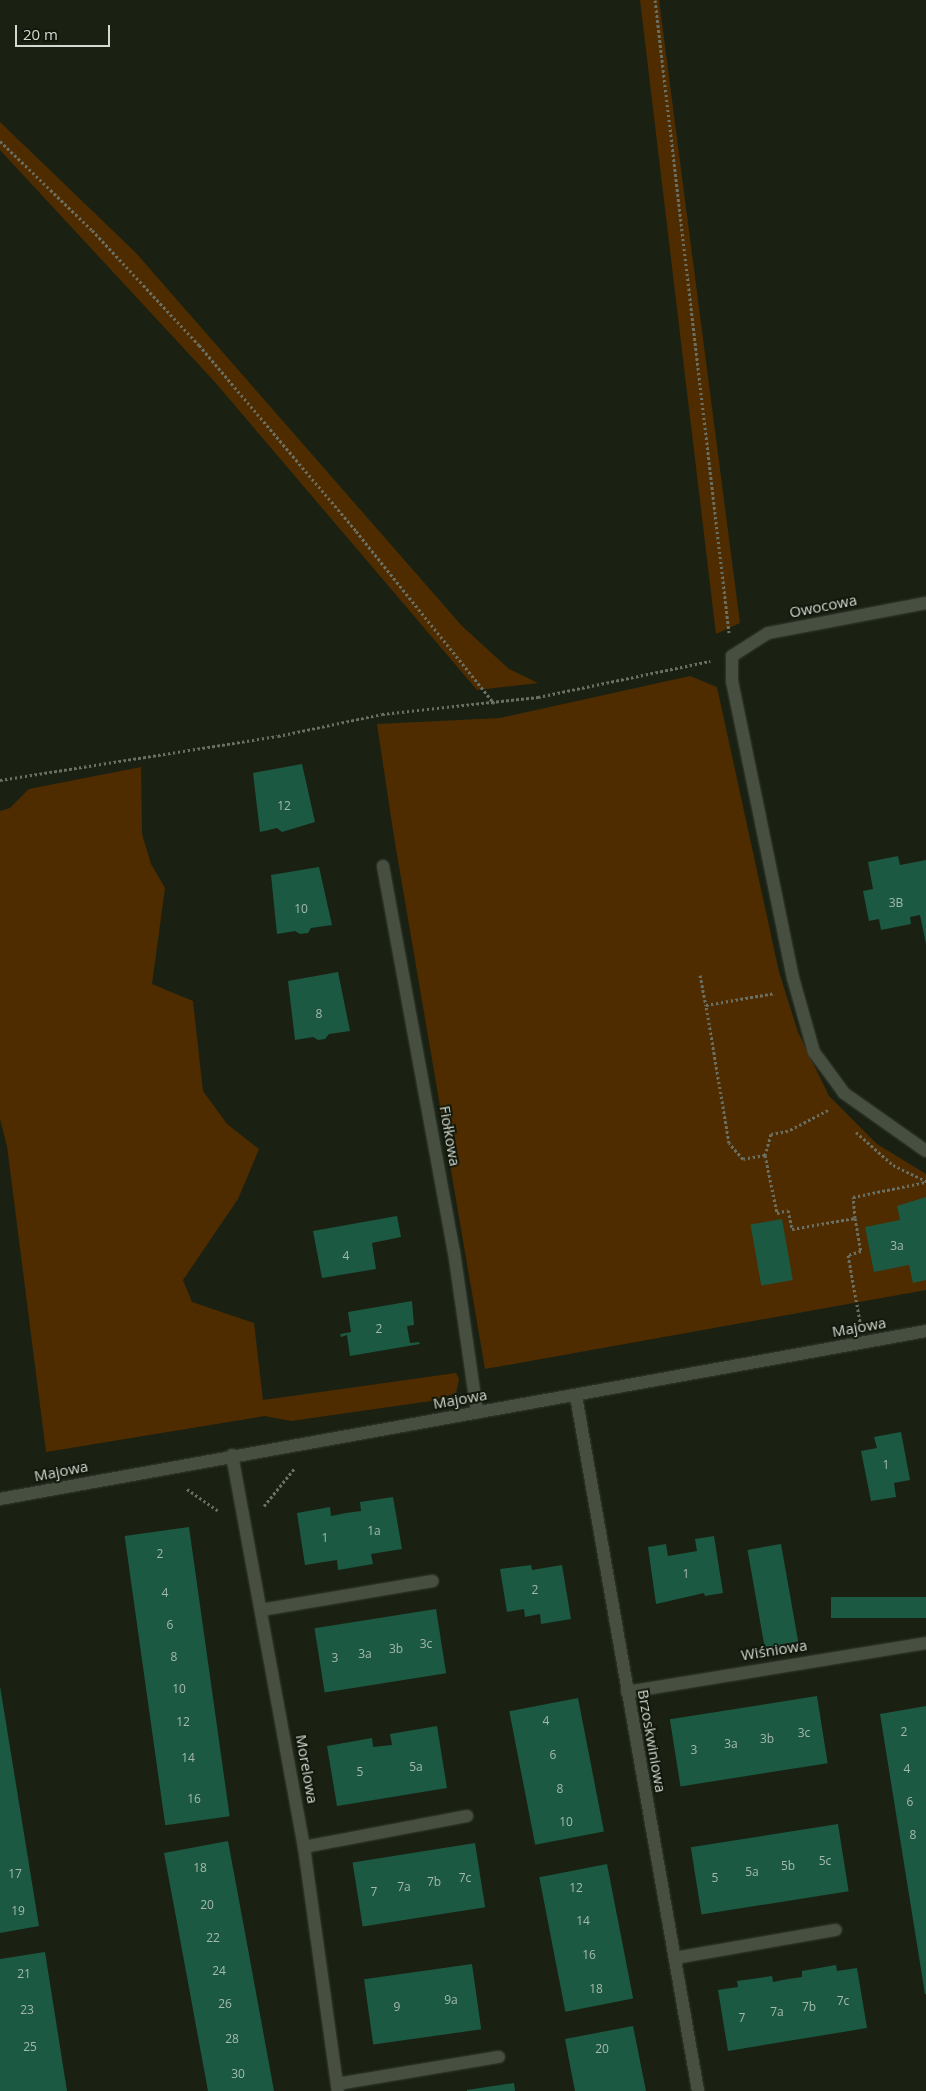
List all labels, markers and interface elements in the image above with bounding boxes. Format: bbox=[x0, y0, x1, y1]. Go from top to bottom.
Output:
scale bar bbox=[18, 15, 112, 47]
text: 20 m bbox=[23, 24, 58, 44]
street label: Owocowa bbox=[788, 591, 858, 621]
house number: 12 bbox=[277, 799, 291, 813]
house number: 3B bbox=[889, 896, 903, 910]
house number: 10 bbox=[294, 902, 308, 916]
house number: 8 bbox=[316, 1007, 322, 1021]
street label: Fiołkowa bbox=[436, 1104, 464, 1168]
house number: 3a bbox=[890, 1239, 904, 1253]
house number: 4 bbox=[343, 1249, 349, 1263]
street label: Majowa bbox=[831, 1313, 887, 1341]
house number: 2 bbox=[376, 1322, 382, 1336]
street label: Majowa bbox=[432, 1385, 488, 1413]
street label: Majowa bbox=[32, 1457, 90, 1485]
house number: 1 bbox=[883, 1458, 889, 1472]
house number: 1a bbox=[367, 1524, 381, 1538]
house number: 1 bbox=[322, 1531, 328, 1545]
house number: 2 bbox=[157, 1547, 163, 1561]
house number: 1 bbox=[683, 1567, 689, 1581]
house number: 2 bbox=[532, 1583, 538, 1597]
house number: 4 bbox=[162, 1586, 168, 1600]
house number: 6 bbox=[167, 1618, 173, 1632]
street label: Wiśniowa bbox=[740, 1636, 808, 1664]
house number: 3c bbox=[420, 1637, 432, 1651]
house number: 3b bbox=[389, 1642, 403, 1656]
house number: 3a bbox=[358, 1647, 372, 1661]
house number: 8 bbox=[171, 1650, 177, 1664]
house number: 3 bbox=[332, 1651, 338, 1665]
house number: 10 bbox=[172, 1682, 186, 1696]
street label: Brzoskwiniowa bbox=[634, 1688, 670, 1794]
house number: 4 bbox=[543, 1714, 549, 1728]
house number: 12 bbox=[176, 1715, 190, 1729]
house number: 2 bbox=[901, 1725, 907, 1739]
house number: 3c bbox=[798, 1726, 810, 1740]
house number: 3b bbox=[760, 1732, 774, 1746]
street label: Morelowa bbox=[292, 1733, 322, 1805]
house number: 3a bbox=[724, 1737, 738, 1751]
house number: 3 bbox=[691, 1743, 697, 1757]
house number: 6 bbox=[550, 1748, 556, 1762]
house number: 14 bbox=[181, 1751, 195, 1765]
house number: 5a bbox=[409, 1760, 423, 1774]
house number: 4 bbox=[904, 1762, 910, 1776]
house number: 5 bbox=[357, 1765, 363, 1779]
house number: 8 bbox=[557, 1782, 563, 1796]
house number: 16 bbox=[187, 1792, 201, 1806]
house number: 6 bbox=[907, 1795, 913, 1809]
house number: 10 bbox=[559, 1815, 573, 1829]
house number: 8 bbox=[910, 1828, 916, 1842]
house number: 5c bbox=[819, 1854, 831, 1868]
house number: 5b bbox=[781, 1859, 795, 1873]
house number: 18 bbox=[193, 1861, 207, 1875]
house number: 5a bbox=[745, 1865, 759, 1879]
house number: 17 bbox=[8, 1867, 22, 1881]
house number: 7c bbox=[459, 1871, 471, 1885]
house number: 5 bbox=[712, 1871, 718, 1885]
house number: 7b bbox=[427, 1875, 441, 1889]
house number: 7a bbox=[397, 1880, 411, 1894]
house number: 12 bbox=[569, 1881, 583, 1895]
house number: 7 bbox=[371, 1885, 377, 1899]
house number: 20 bbox=[200, 1898, 214, 1912]
house number: 19 bbox=[11, 1904, 25, 1918]
house number: 14 bbox=[576, 1914, 590, 1928]
house number: 22 bbox=[206, 1931, 220, 1945]
house number: 16 bbox=[582, 1948, 596, 1962]
house number: 24 bbox=[212, 1964, 226, 1978]
house number: 21 bbox=[17, 1967, 31, 1981]
house number: 18 bbox=[589, 1982, 603, 1996]
house number: 9a bbox=[444, 1993, 458, 2007]
house number: 7c bbox=[837, 1994, 849, 2008]
house number: 26 bbox=[218, 1997, 232, 2011]
house number: 9 bbox=[394, 2000, 400, 2014]
house number: 7b bbox=[802, 2000, 816, 2014]
house number: 23 bbox=[20, 2003, 34, 2017]
house number: 7a bbox=[770, 2005, 784, 2019]
house number: 7 bbox=[739, 2011, 745, 2025]
house number: 28 bbox=[225, 2032, 239, 2046]
house number: 25 bbox=[23, 2040, 37, 2054]
house number: 20 bbox=[595, 2042, 609, 2056]
house number: 30 bbox=[231, 2067, 245, 2081]

